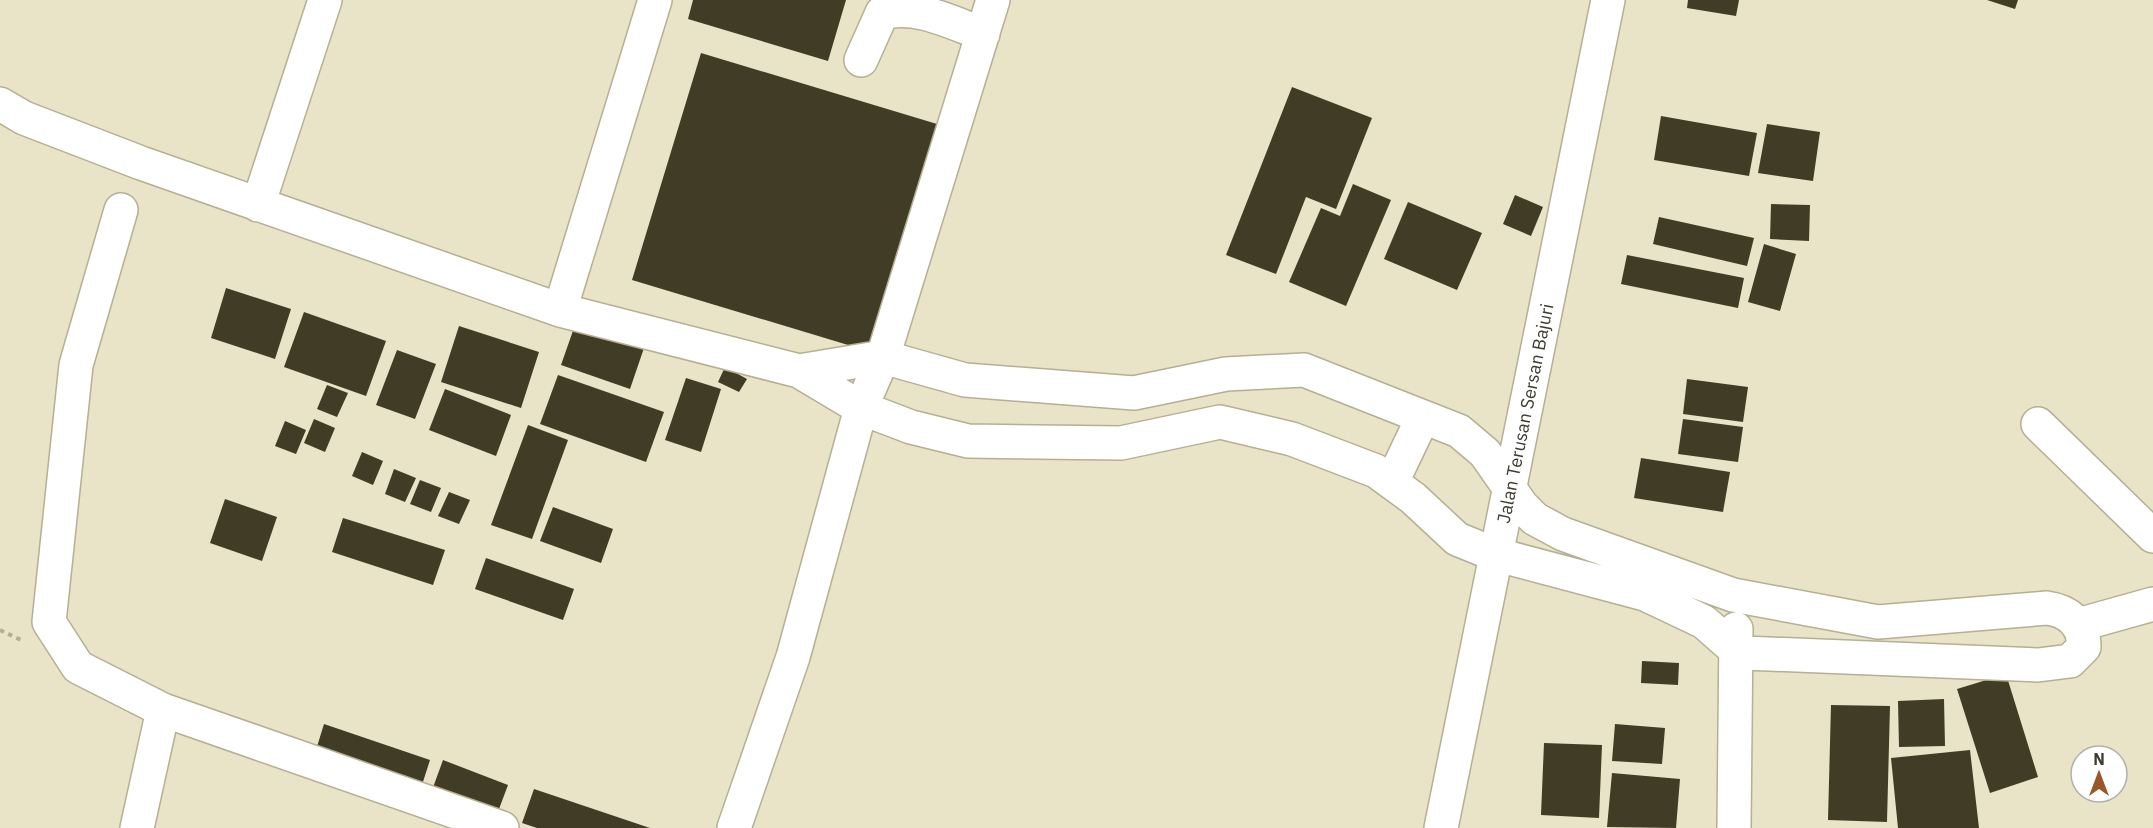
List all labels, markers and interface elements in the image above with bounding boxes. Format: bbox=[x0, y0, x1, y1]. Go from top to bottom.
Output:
street label: Jalan Terusan Sersan Bajuri bbox=[1491, 301, 1558, 525]
north arrow bbox=[2069, 744, 2129, 804]
text: N bbox=[2093, 749, 2105, 769]

